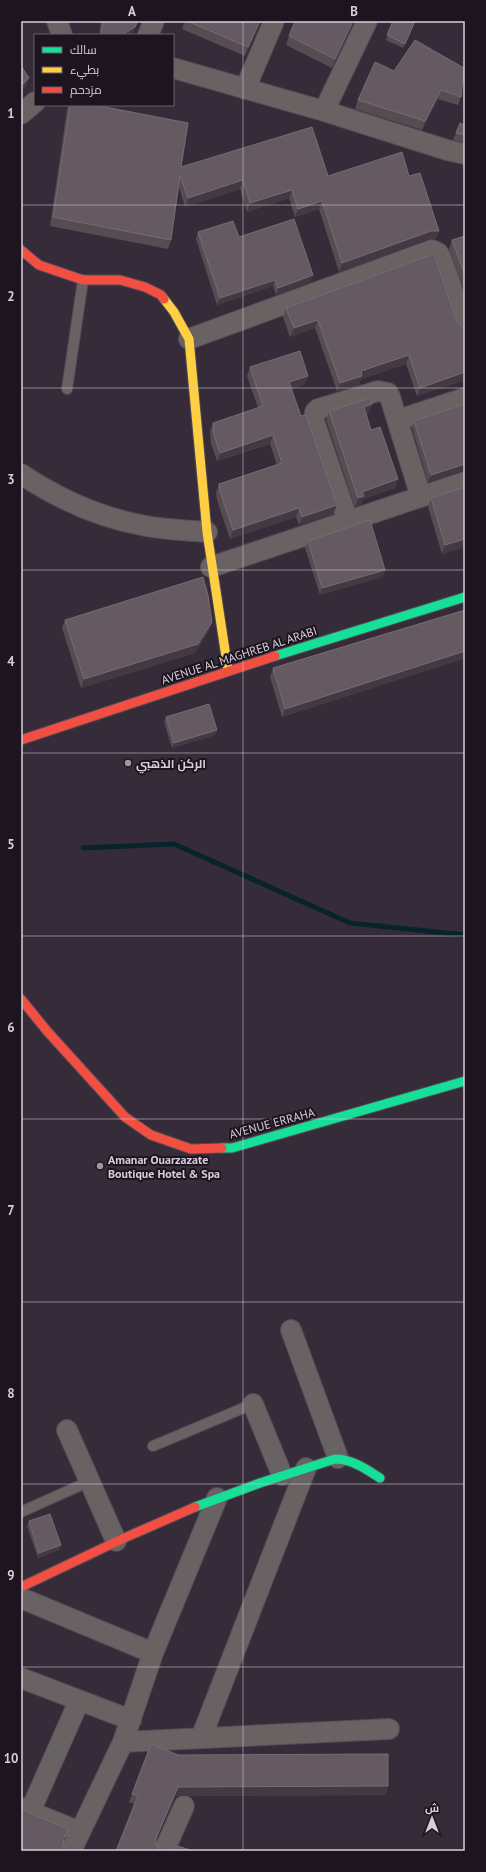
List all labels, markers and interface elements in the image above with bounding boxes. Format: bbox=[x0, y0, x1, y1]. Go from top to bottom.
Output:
text: A bbox=[128, 3, 136, 20]
text: B bbox=[350, 3, 358, 20]
legend bbox=[34, 34, 174, 106]
text: سالك bbox=[70, 42, 97, 57]
text: بطيء bbox=[70, 62, 99, 80]
text: مزدحم bbox=[70, 82, 102, 98]
text: 1 bbox=[7, 105, 15, 122]
text: 2 bbox=[7, 288, 15, 305]
text: 3 bbox=[7, 471, 15, 488]
street label: AVENUE AL MAGHREB AL ARABI bbox=[159, 623, 319, 687]
text: 4 bbox=[7, 653, 15, 670]
place label: الركن الذهبي bbox=[136, 756, 206, 774]
marker: الركن الذهبي bbox=[123, 758, 133, 768]
text: 5 bbox=[7, 836, 15, 853]
text: 6 bbox=[7, 1019, 15, 1036]
street label: AVENUE ERRAHA bbox=[228, 1104, 316, 1142]
place label: Amanar Ouarzazate Boutique Hotel & Spa bbox=[108, 1152, 220, 1181]
marker: Amanar Ouarzazate Boutique Hotel & Spa bbox=[95, 1161, 105, 1171]
text: 7 bbox=[7, 1202, 15, 1219]
text: 8 bbox=[7, 1385, 15, 1402]
text: 9 bbox=[7, 1567, 15, 1584]
text: 10 bbox=[4, 1750, 18, 1767]
north arrow bbox=[412, 1798, 452, 1838]
text: ش bbox=[425, 1801, 439, 1815]

